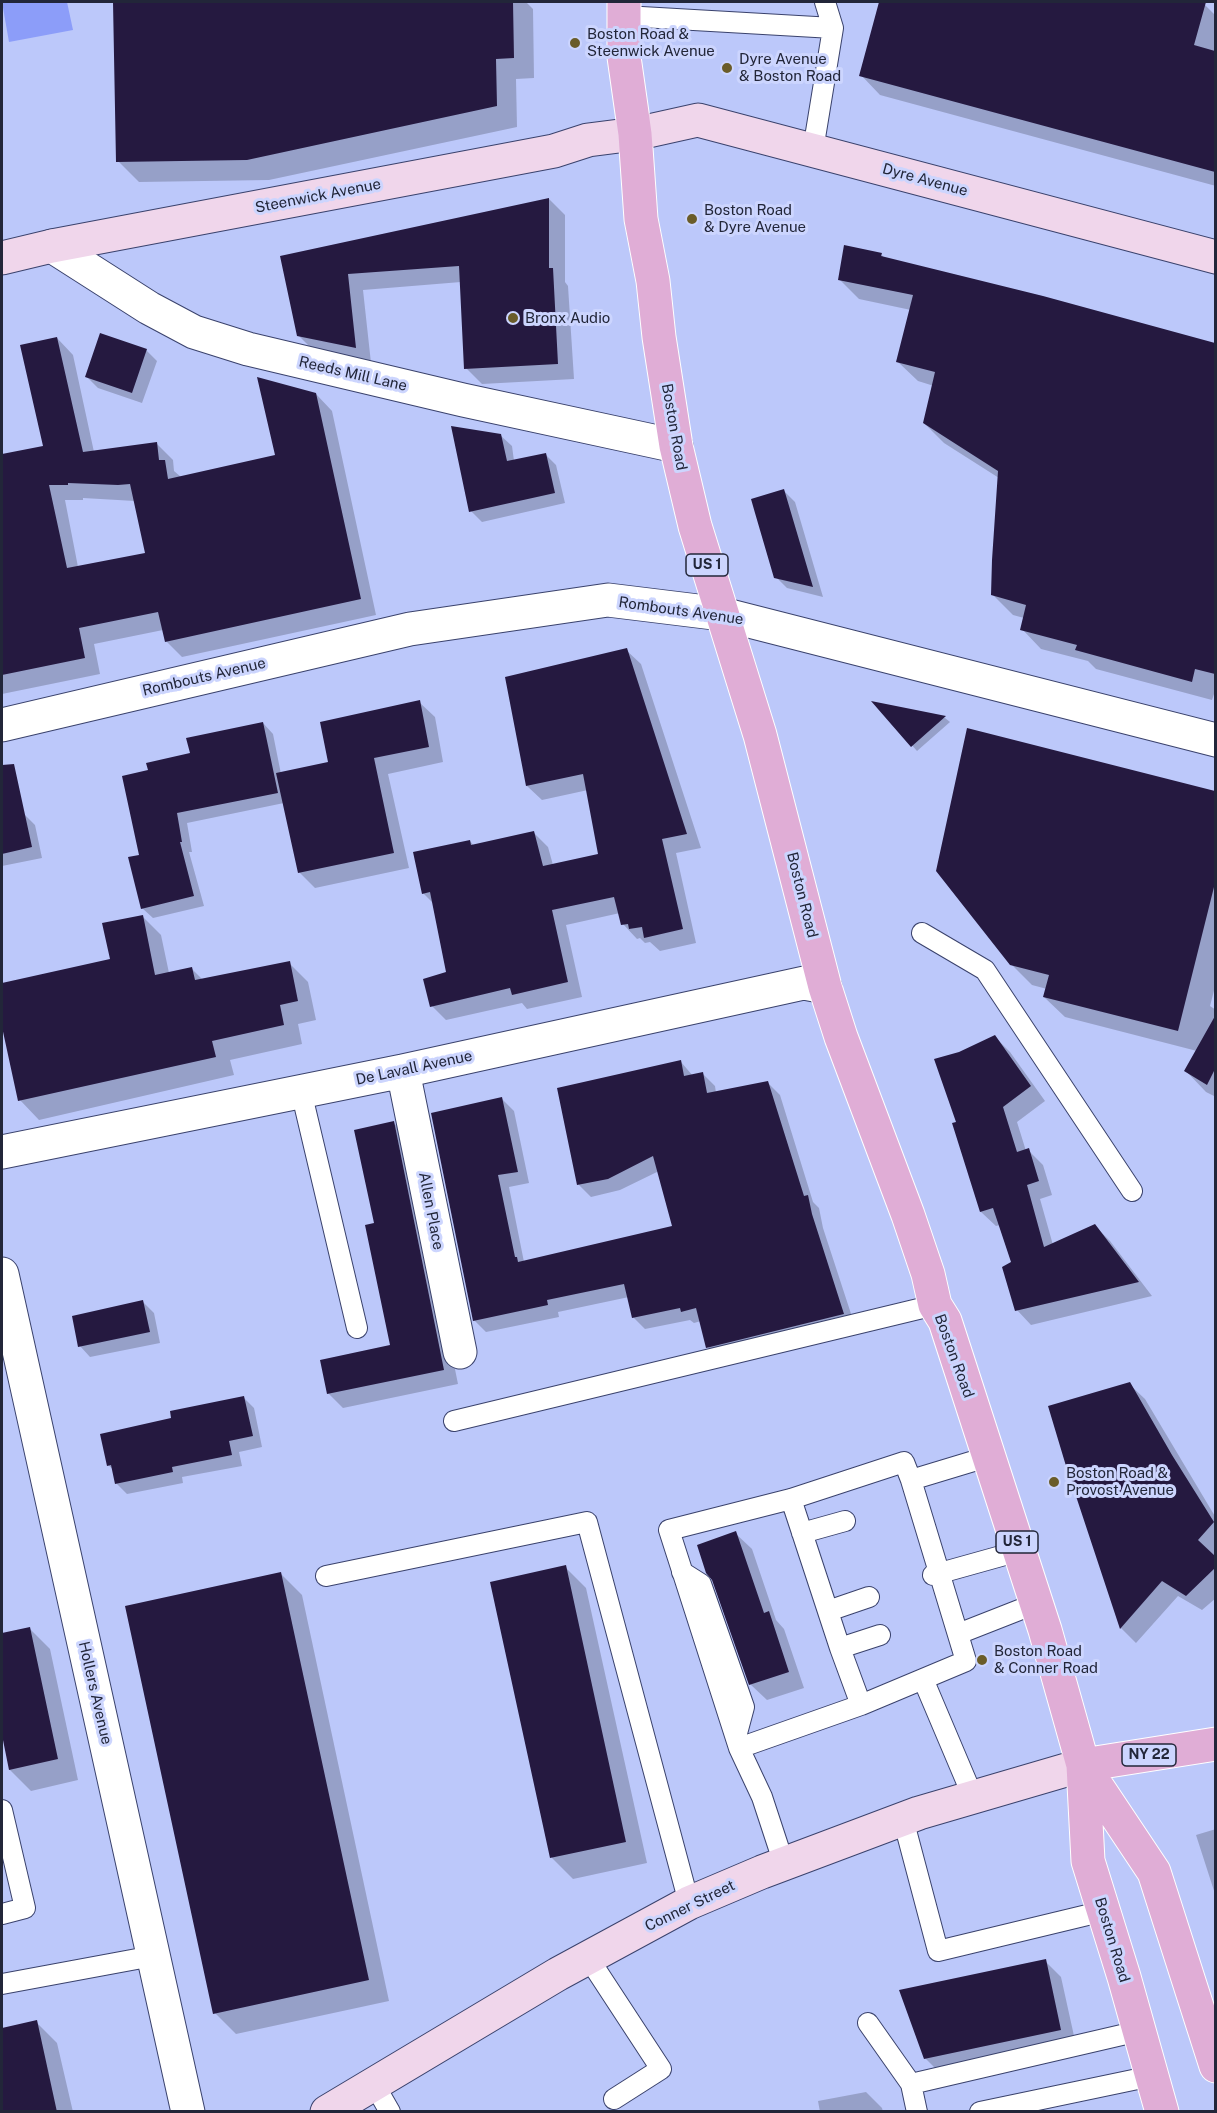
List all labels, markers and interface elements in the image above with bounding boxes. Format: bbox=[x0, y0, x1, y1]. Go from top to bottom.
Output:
place label: Boston Road & Steenwick Avenue bbox=[587, 25, 715, 60]
marker: Boston Road & Steenwick Avenue bbox=[568, 36, 582, 50]
place label: Dyre Avenue & Boston Road bbox=[739, 50, 841, 85]
marker: Dyre Avenue & Boston Road bbox=[720, 61, 734, 75]
street label: Dyre Avenue bbox=[880, 160, 970, 200]
street label: Steenwick Avenue bbox=[254, 175, 382, 217]
place label: Boston Road & Dyre Avenue bbox=[704, 201, 806, 236]
marker: Boston Road & Dyre Avenue bbox=[685, 212, 699, 226]
place label: Bronx Audio bbox=[525, 309, 610, 327]
marker: Bronx Audio bbox=[506, 311, 520, 325]
street label: Reeds Mill Lane bbox=[297, 353, 409, 395]
street label: Boston Road bbox=[658, 382, 690, 472]
road number: US 1 bbox=[686, 554, 728, 576]
street label: Rombouts Avenue bbox=[617, 593, 745, 629]
street label: Rombouts Avenue bbox=[141, 654, 267, 700]
street label: Boston Road bbox=[783, 850, 821, 940]
street label: De Lavall Avenue bbox=[354, 1047, 474, 1089]
street label: Allen Place bbox=[415, 1171, 447, 1251]
street label: Boston Road bbox=[931, 1312, 977, 1400]
place label: Boston Road & Provost Avenue bbox=[1066, 1464, 1174, 1499]
marker: Boston Road & Provost Avenue bbox=[1047, 1475, 1061, 1489]
road number: US 1 bbox=[996, 1531, 1038, 1553]
street label: Hollers Avenue bbox=[74, 1640, 116, 1746]
place label: Boston Road & Conner Road bbox=[994, 1642, 1098, 1677]
marker: Boston Road & Conner Road bbox=[975, 1653, 989, 1667]
road number: NY 22 bbox=[1122, 1744, 1176, 1766]
street label: Conner Street bbox=[642, 1876, 738, 1936]
street label: Boston Road bbox=[1091, 1895, 1133, 1985]

